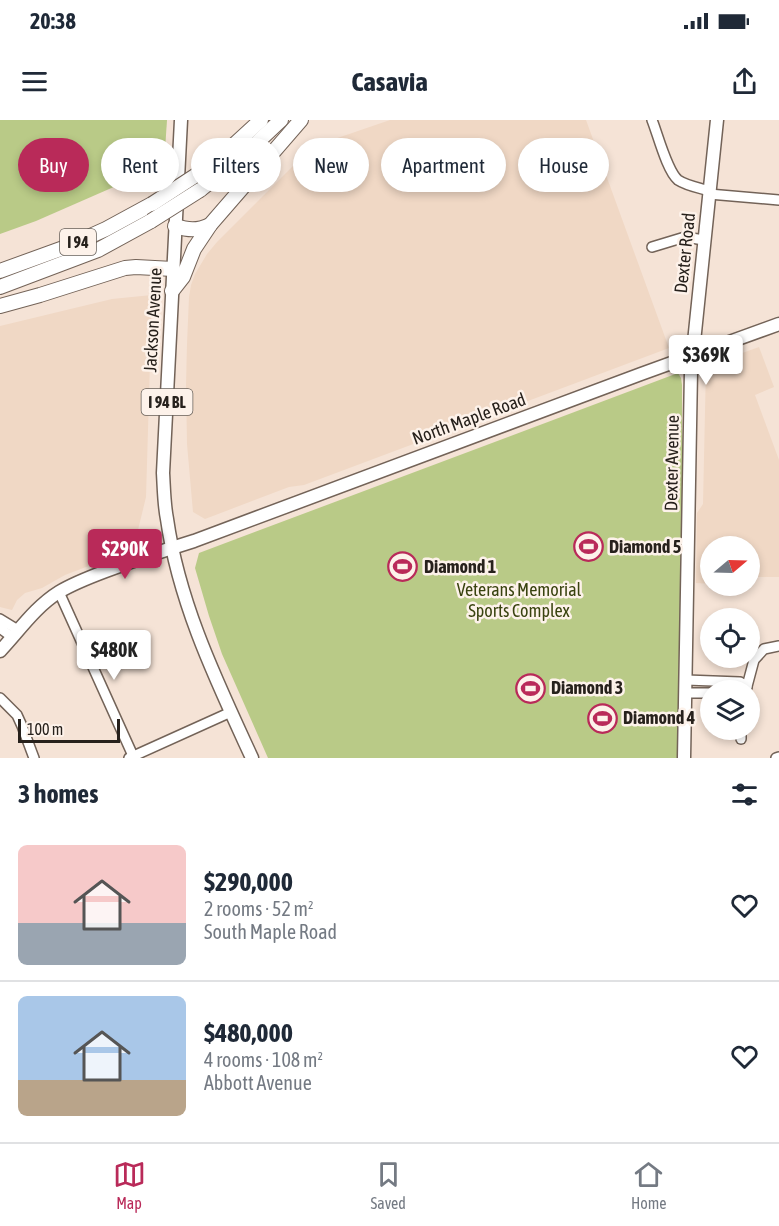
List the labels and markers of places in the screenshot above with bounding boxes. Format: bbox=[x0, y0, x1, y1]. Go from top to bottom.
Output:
pin: $369K bbox=[664, 335, 748, 386]
pin: $290K bbox=[83, 529, 167, 580]
sports icon: Diamond 5 bbox=[572, 531, 604, 563]
place label: Diamond 5 bbox=[609, 536, 681, 557]
sports icon: Diamond 1 bbox=[387, 551, 419, 583]
place label: Diamond 1 bbox=[424, 556, 496, 577]
pin: $480K bbox=[72, 630, 156, 681]
sports icon: Diamond 3 bbox=[514, 672, 546, 704]
place label: Diamond 3 bbox=[551, 677, 623, 698]
sports icon: Diamond 4 bbox=[586, 702, 618, 734]
place label: Diamond 4 bbox=[623, 707, 695, 728]

